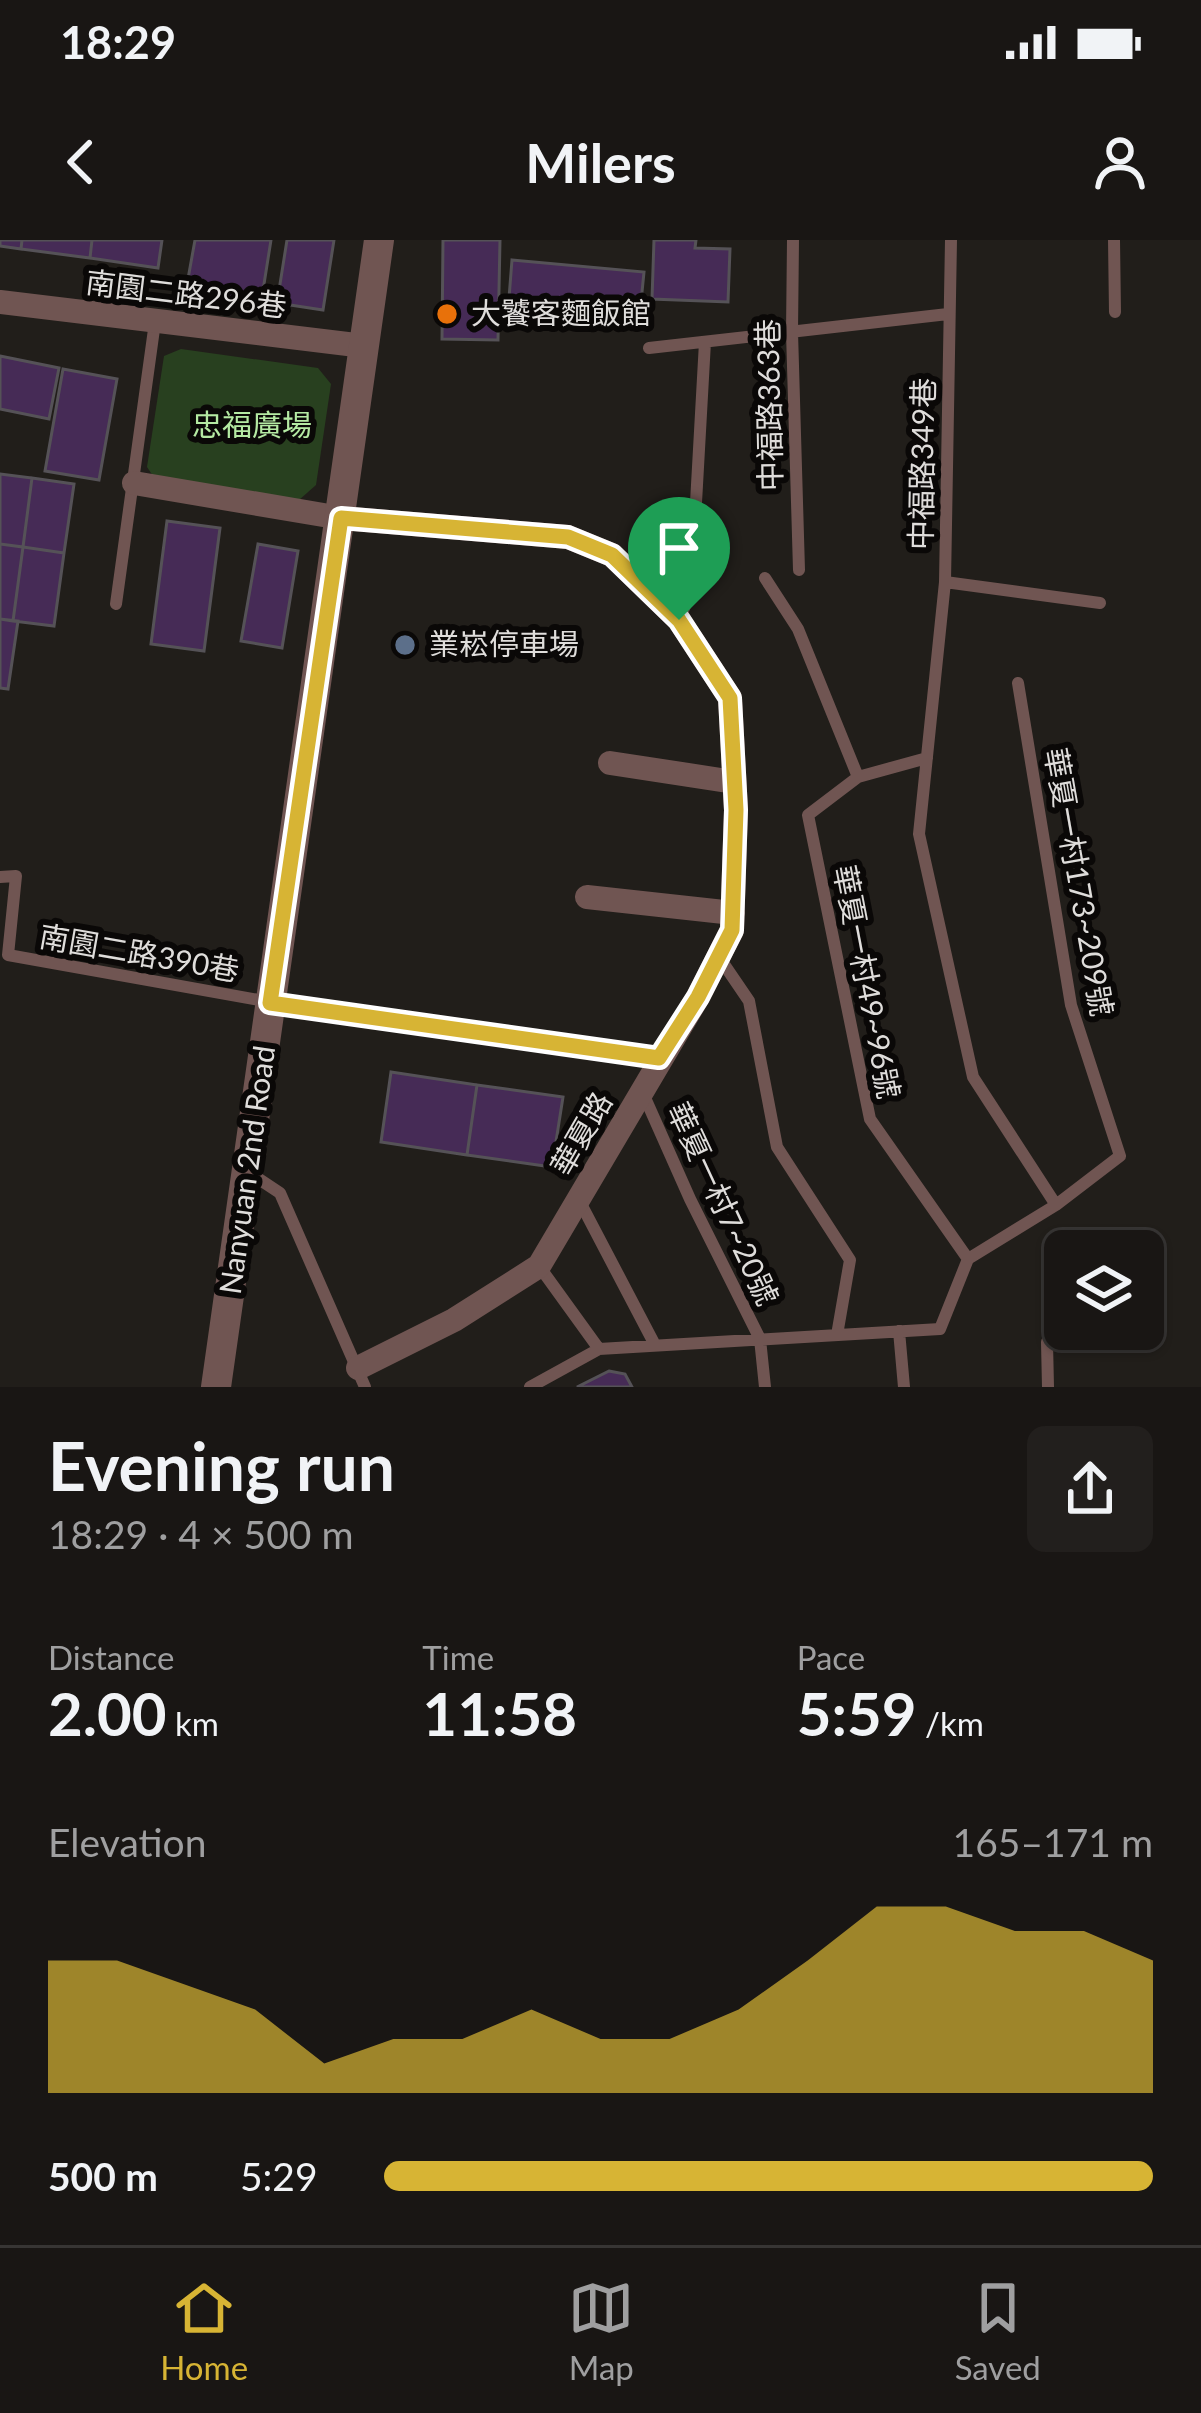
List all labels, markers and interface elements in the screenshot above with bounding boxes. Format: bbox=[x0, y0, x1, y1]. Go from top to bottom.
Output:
text: 18:29 bbox=[60, 15, 176, 69]
icon: back bbox=[48, 129, 114, 195]
icon: person bbox=[1087, 129, 1153, 195]
text: Milers bbox=[525, 130, 676, 195]
street label: 南園二路296巷 bbox=[84, 263, 289, 323]
place label: 大饕客麵飯館 bbox=[471, 294, 651, 330]
marker: 大饕客麵飯館 bbox=[434, 301, 460, 327]
street label: 中福路363巷 bbox=[749, 319, 788, 491]
street label: 中福路349巷 bbox=[902, 378, 941, 550]
park label: 忠福廣場 bbox=[192, 406, 312, 442]
pin bbox=[628, 497, 730, 620]
icon: arrive bbox=[646, 515, 712, 581]
place label: 業崧停車場 bbox=[429, 625, 579, 661]
marker: 業崧停車場 bbox=[392, 632, 418, 658]
street label: 華夏一村173~209號 bbox=[1039, 745, 1121, 1019]
street label: 華夏一村49~96號 bbox=[828, 862, 908, 1101]
street label: 南園二路390巷 bbox=[37, 917, 242, 987]
street label: Nanyuan 2nd Road bbox=[211, 1043, 281, 1296]
street label: 華夏路 bbox=[542, 1085, 618, 1181]
street label: 華夏一村7~20號 bbox=[661, 1096, 787, 1310]
map controls bbox=[1044, 1230, 1164, 1350]
button: layers bbox=[1044, 1230, 1164, 1350]
text: Evening run bbox=[48, 1426, 395, 1505]
button: share bbox=[1027, 1426, 1153, 1552]
text: 18:29 · 4 × 500 m bbox=[48, 1511, 353, 1557]
text: Distance bbox=[48, 1637, 175, 1677]
text: Time bbox=[422, 1637, 494, 1677]
text: Pace bbox=[797, 1637, 865, 1677]
text: 2.00 bbox=[48, 1677, 167, 1749]
text: 11:58 bbox=[422, 1677, 577, 1749]
text: 5:59 bbox=[797, 1677, 917, 1749]
text: km bbox=[167, 1703, 219, 1743]
text: /km bbox=[917, 1703, 984, 1743]
text: Elevation bbox=[48, 1819, 206, 1865]
text: 165–171 m bbox=[953, 1819, 1153, 1865]
text: 500 m bbox=[48, 2153, 158, 2199]
text: 5:29 bbox=[240, 2153, 318, 2199]
tab: Home bbox=[160, 2275, 248, 2387]
tab: Map bbox=[568, 2275, 634, 2387]
tab: Saved bbox=[955, 2275, 1041, 2387]

